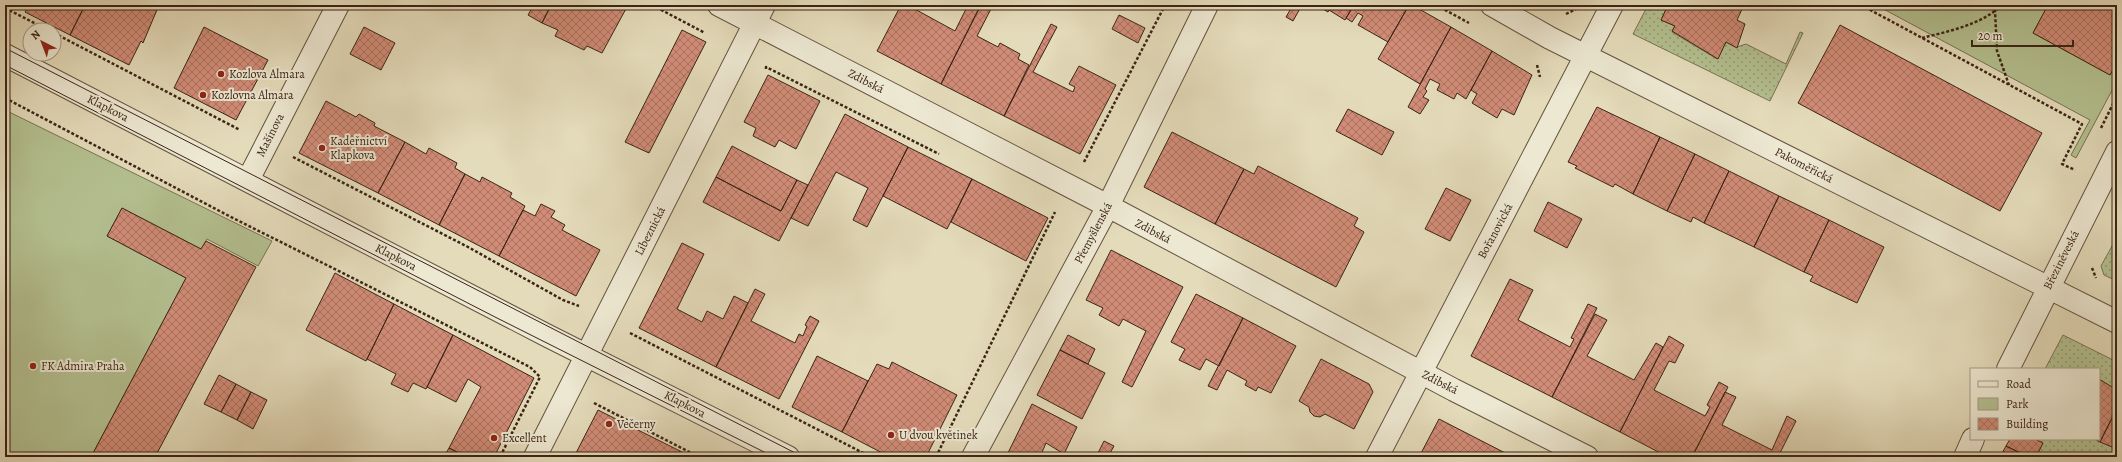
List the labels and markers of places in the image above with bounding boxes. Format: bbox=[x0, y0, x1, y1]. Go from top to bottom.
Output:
place label: Kozlova Almara bbox=[229, 66, 305, 82]
marker: Kozlova Almara bbox=[216, 69, 226, 79]
place label: Kozlovna Almara bbox=[211, 87, 294, 103]
marker: Kozlovna Almara bbox=[198, 90, 208, 100]
place label: Kadeřnictví Klapkova bbox=[330, 133, 387, 163]
marker: Kadeřnictví Klapkova bbox=[317, 143, 327, 153]
place label: FK Admira Praha bbox=[41, 358, 125, 374]
marker: FK Admira Praha bbox=[28, 361, 38, 371]
place label: Večerny bbox=[616, 416, 656, 432]
marker: Večerny bbox=[604, 419, 614, 429]
place label: U dvou květinek bbox=[899, 427, 978, 443]
place label: Excellent bbox=[502, 430, 547, 446]
marker: U dvou květinek bbox=[886, 430, 896, 440]
marker: Excellent bbox=[489, 433, 499, 443]

